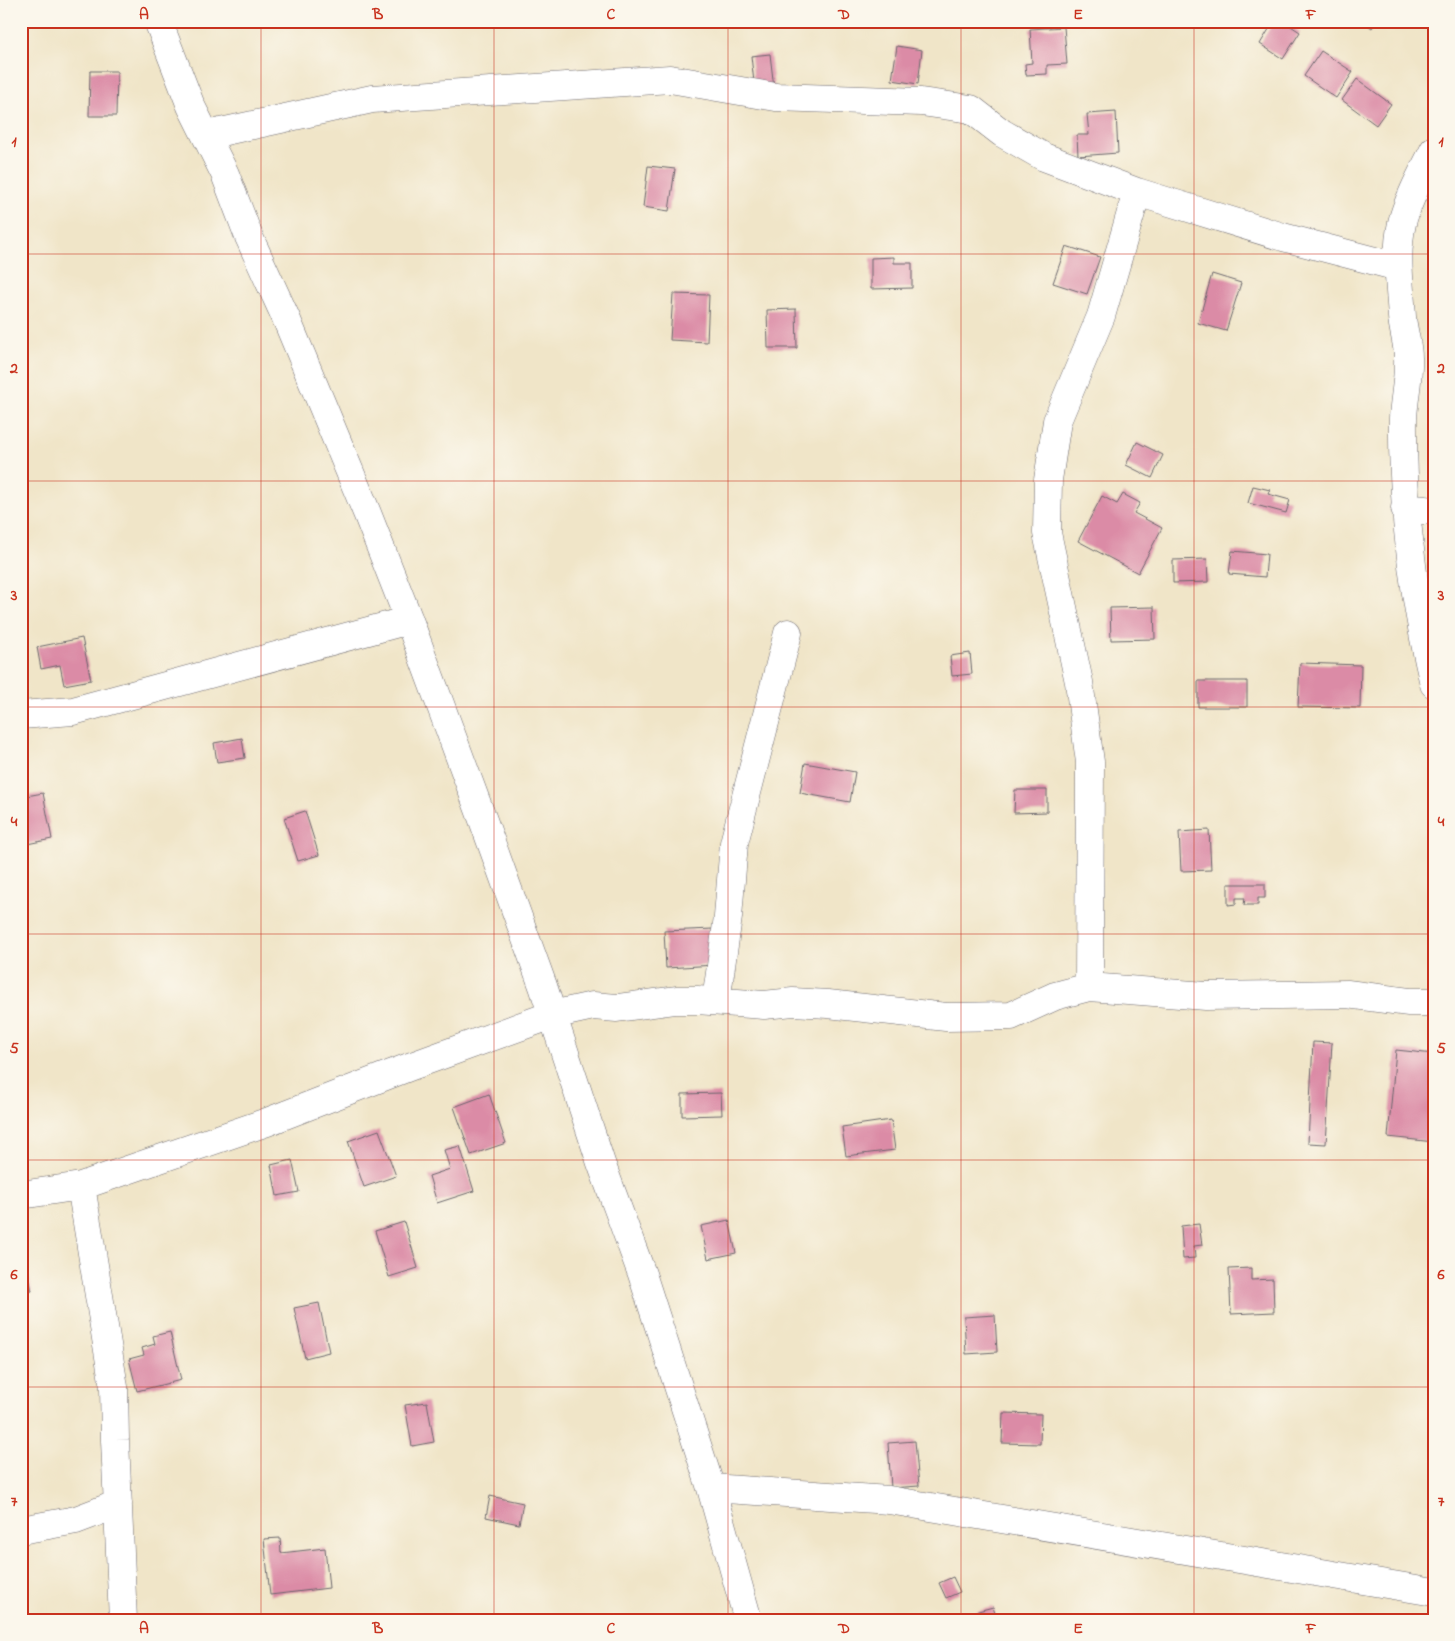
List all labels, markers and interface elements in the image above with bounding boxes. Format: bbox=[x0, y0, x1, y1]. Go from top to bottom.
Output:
text: A bbox=[139, 3, 149, 27]
text: B bbox=[372, 3, 384, 27]
text: C bbox=[607, 3, 616, 27]
text: D bbox=[837, 3, 850, 27]
text: E bbox=[1073, 3, 1083, 27]
text: F bbox=[1305, 3, 1317, 27]
text: 1 bbox=[11, 130, 17, 154]
text: 1 bbox=[1438, 130, 1444, 154]
text: 2 bbox=[9, 357, 18, 381]
text: 2 bbox=[1436, 357, 1445, 381]
text: 3 bbox=[10, 584, 18, 608]
text: 3 bbox=[1437, 584, 1445, 608]
text: 4 bbox=[10, 810, 18, 834]
text: 4 bbox=[1437, 810, 1445, 834]
text: 5 bbox=[9, 1037, 19, 1061]
text: 5 bbox=[1436, 1037, 1446, 1061]
text: 6 bbox=[9, 1263, 18, 1287]
text: 6 bbox=[1436, 1263, 1445, 1287]
text: 7 bbox=[11, 1490, 18, 1514]
text: 7 bbox=[1438, 1490, 1445, 1514]
text: A bbox=[139, 1617, 149, 1641]
text: B bbox=[372, 1617, 384, 1641]
text: C bbox=[607, 1617, 616, 1641]
text: D bbox=[837, 1617, 850, 1641]
text: E bbox=[1073, 1617, 1083, 1641]
text: F bbox=[1305, 1617, 1317, 1641]

